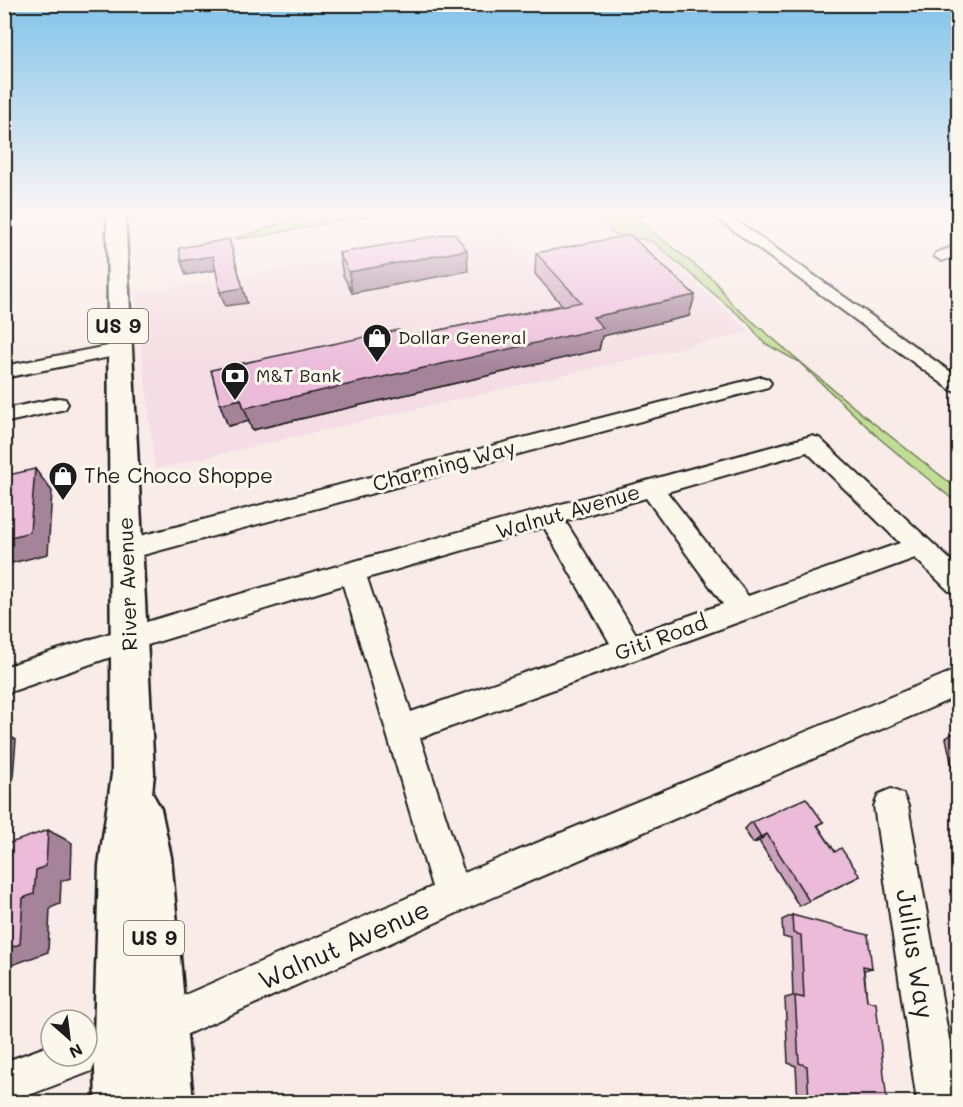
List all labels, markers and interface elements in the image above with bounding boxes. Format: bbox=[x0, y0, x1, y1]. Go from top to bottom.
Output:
road number: US 9 bbox=[88, 309, 148, 343]
shop icon: Dollar General bbox=[361, 322, 393, 364]
place label: Dollar General bbox=[398, 325, 526, 349]
bank icon: M&T Bank bbox=[219, 360, 251, 402]
place label: M&T Bank bbox=[256, 363, 341, 387]
street label: Charming Way bbox=[369, 433, 518, 497]
shop icon: The Choco Shoppe bbox=[47, 460, 79, 502]
place label: The Choco Shoppe bbox=[84, 461, 273, 488]
street label: Walnut Avenue bbox=[492, 477, 643, 544]
street label: River Avenue bbox=[111, 517, 142, 651]
street label: Giti Road bbox=[610, 607, 711, 666]
street label: Julius Way bbox=[889, 887, 943, 1021]
street label: Walnut Avenue bbox=[253, 891, 435, 997]
road number: US 9 bbox=[124, 921, 184, 955]
north arrow bbox=[39, 1008, 99, 1068]
text: N bbox=[66, 1040, 87, 1064]

